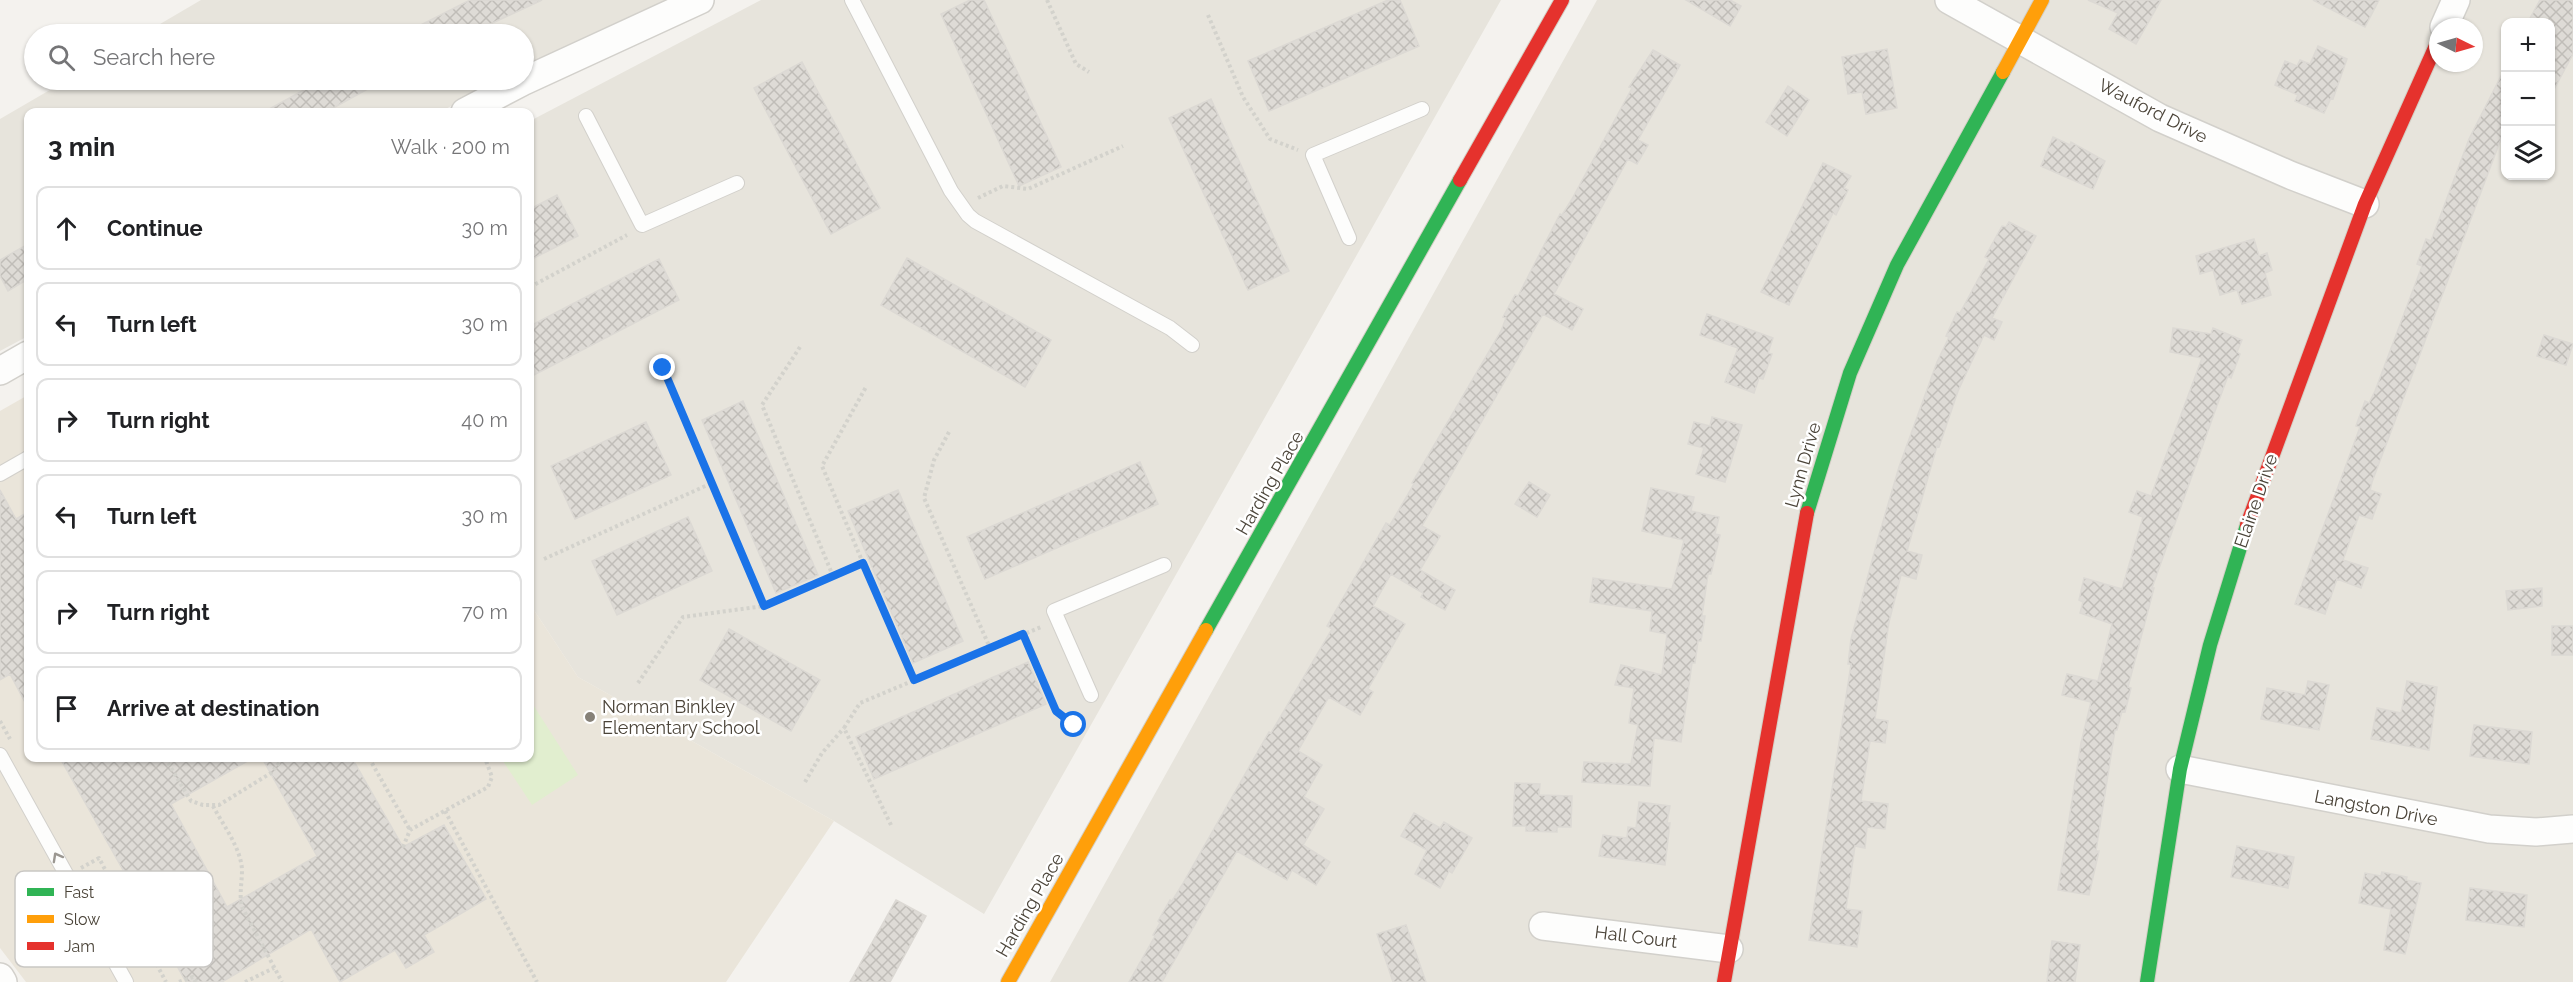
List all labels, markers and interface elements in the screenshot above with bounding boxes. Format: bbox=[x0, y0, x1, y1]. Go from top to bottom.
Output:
north arrow bbox=[2429, 18, 2483, 72]
map controls bbox=[2501, 18, 2555, 180]
button: + bbox=[2501, 18, 2555, 72]
search box bbox=[24, 24, 534, 90]
icon: search bbox=[45, 41, 78, 74]
text: Search here bbox=[93, 44, 215, 70]
button: − bbox=[2501, 72, 2555, 126]
street label: Wauford Drive bbox=[2095, 74, 2212, 147]
button: layers bbox=[2501, 126, 2555, 180]
text: 3 min bbox=[48, 132, 115, 162]
text: Walk · 200 m bbox=[391, 135, 510, 159]
icon: ahead bbox=[50, 212, 83, 245]
text: Continue bbox=[107, 215, 203, 241]
text: 30 m bbox=[462, 216, 508, 240]
icon: left bbox=[50, 308, 83, 341]
text: Turn left bbox=[107, 311, 197, 337]
text: 30 m bbox=[462, 312, 508, 336]
route end bbox=[649, 354, 675, 380]
icon: right bbox=[50, 404, 83, 437]
text: Turn right bbox=[107, 407, 210, 433]
text: 40 m bbox=[461, 408, 508, 432]
street label: Lynn Drive bbox=[1780, 420, 1825, 510]
street label: Harding Place bbox=[1231, 427, 1308, 539]
street label: Elaine Drive bbox=[2230, 451, 2282, 551]
icon: left bbox=[50, 500, 83, 533]
text: Turn left bbox=[107, 503, 197, 529]
text: 30 m bbox=[462, 504, 508, 528]
icon: right bbox=[50, 596, 83, 629]
text: Turn right bbox=[107, 599, 210, 625]
text: 70 m bbox=[462, 600, 508, 624]
icon: arrive bbox=[50, 692, 83, 725]
text: Arrive at destination bbox=[107, 695, 320, 721]
place label: Norman Binkley Elementary School bbox=[602, 696, 760, 738]
marker: Norman Binkley Elementary School bbox=[583, 710, 597, 724]
route start bbox=[1060, 711, 1086, 737]
street label: Langston Drive bbox=[2313, 785, 2440, 830]
street label: Harding Place bbox=[991, 849, 1068, 961]
one-way arrow bbox=[53, 853, 64, 863]
legend bbox=[15, 871, 213, 967]
text: Fast bbox=[64, 883, 95, 902]
text: Slow bbox=[64, 910, 100, 929]
street label: Hall Court bbox=[1594, 921, 1679, 952]
text: Jam bbox=[64, 937, 95, 956]

